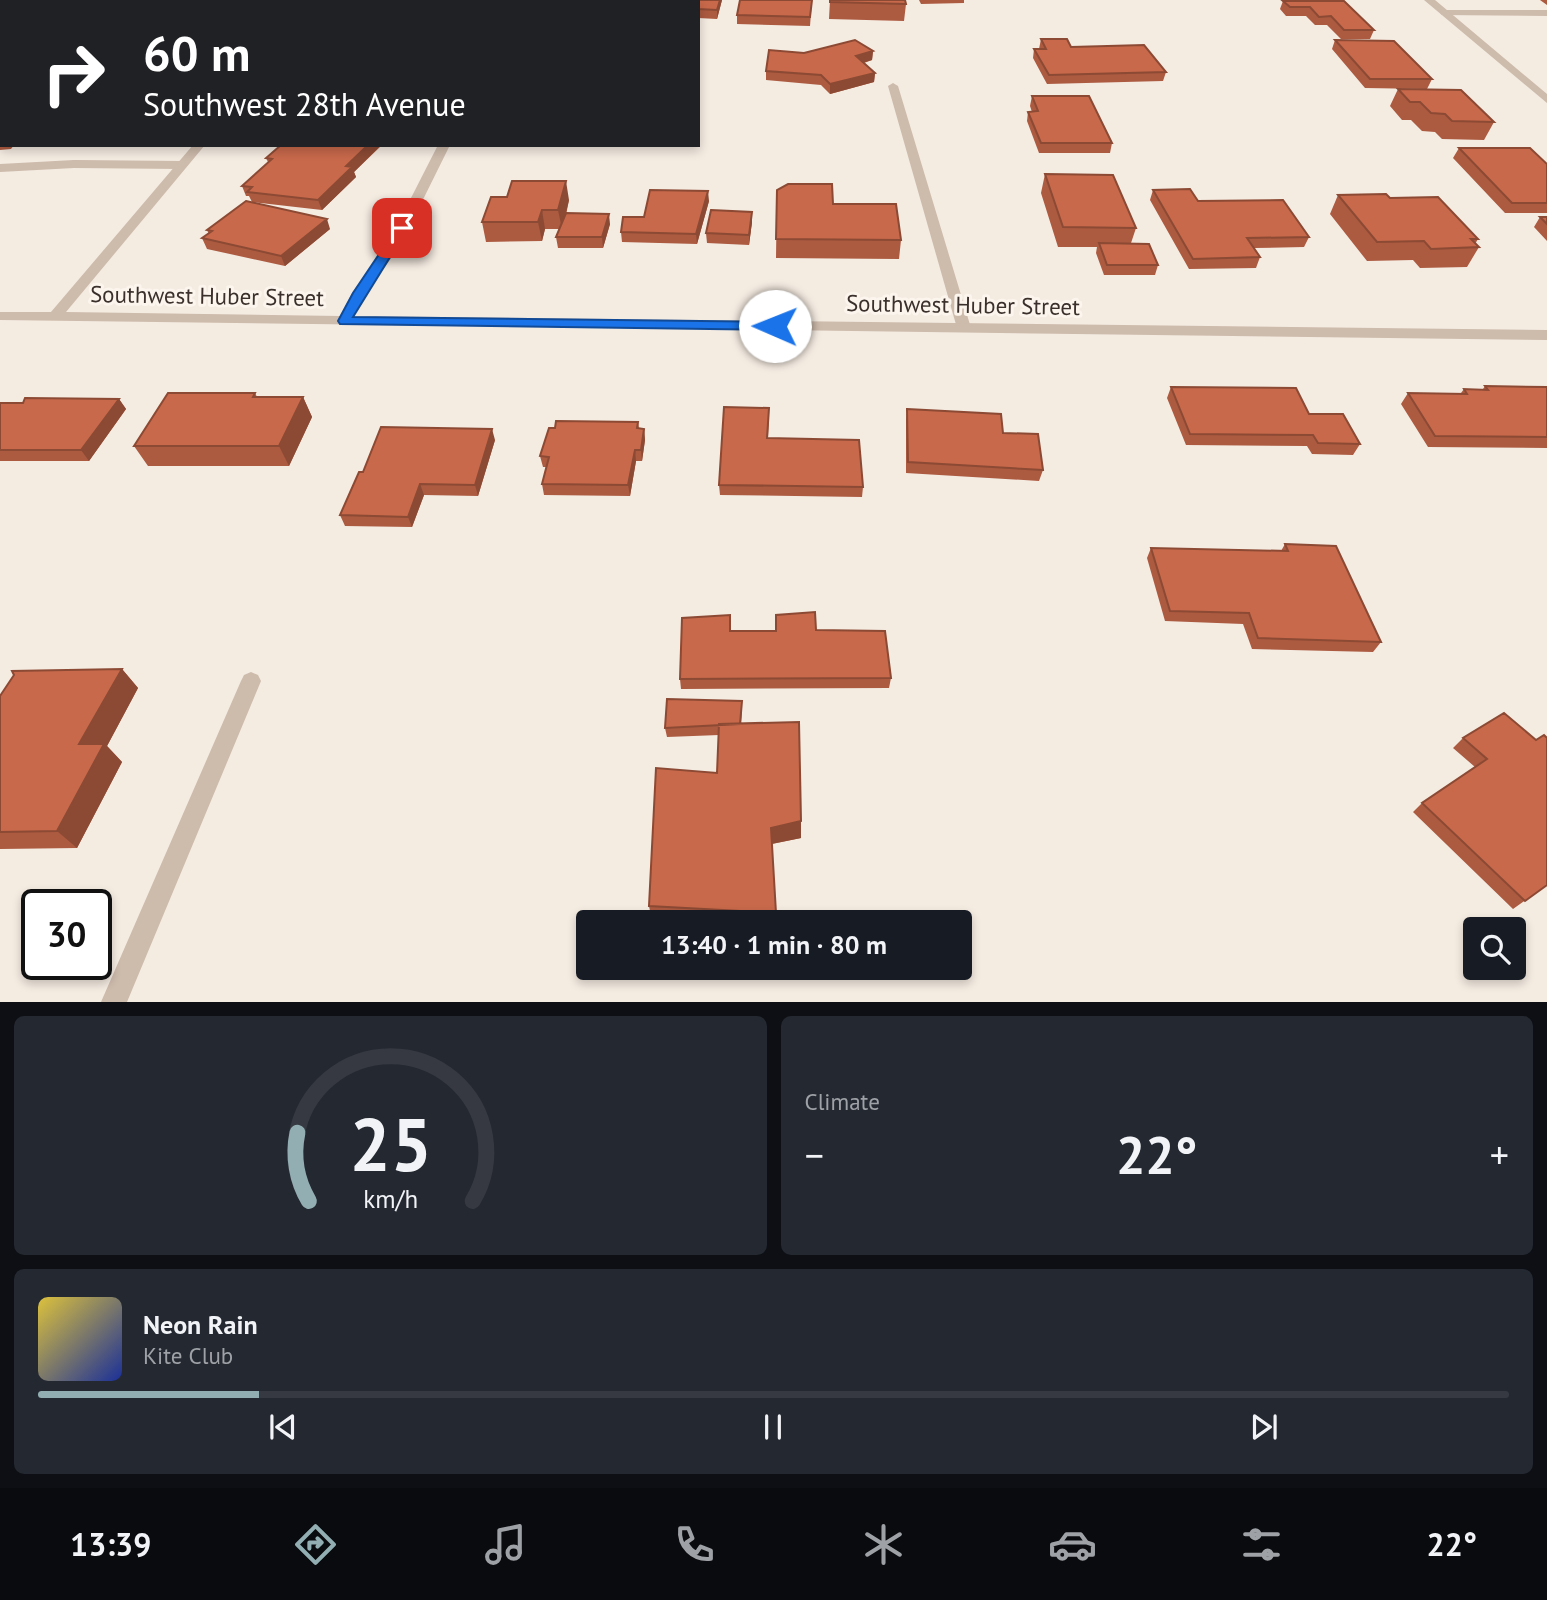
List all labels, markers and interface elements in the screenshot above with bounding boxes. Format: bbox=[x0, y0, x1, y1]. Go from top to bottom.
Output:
text: 60 m bbox=[143, 21, 250, 85]
icon: right bbox=[28, 28, 119, 119]
text: Southwest 28th Avenue bbox=[143, 83, 466, 125]
pin bbox=[372, 198, 432, 258]
icon: arrive bbox=[383, 209, 421, 247]
street label: Southwest Huber Street bbox=[90, 279, 324, 312]
street label: Southwest Huber Street bbox=[846, 288, 1080, 321]
position arrow bbox=[738, 289, 812, 363]
speed limit sign: 30 bbox=[21, 889, 112, 980]
map controls bbox=[1463, 917, 1526, 980]
button: search bbox=[1463, 917, 1526, 980]
text: 13:40 · 1 min · 80 m bbox=[661, 928, 887, 961]
text: Climate bbox=[805, 1087, 880, 1116]
text: 25 bbox=[349, 1098, 432, 1192]
text: 22° bbox=[1116, 1121, 1198, 1188]
text: − bbox=[805, 1130, 824, 1179]
text: + bbox=[1490, 1130, 1509, 1179]
text: km/h bbox=[363, 1183, 418, 1215]
text: Neon Rain bbox=[143, 1308, 258, 1341]
text: Kite Club bbox=[143, 1341, 233, 1370]
icon: previous bbox=[264, 1408, 302, 1446]
icon: pause bbox=[754, 1408, 792, 1446]
icon: next bbox=[1245, 1408, 1283, 1446]
icon: directions bbox=[291, 1520, 340, 1569]
icon: music bbox=[481, 1520, 530, 1569]
icon: phone bbox=[670, 1520, 719, 1569]
icon: climate bbox=[859, 1520, 908, 1569]
icon: car bbox=[1048, 1520, 1097, 1569]
icon: filters bbox=[1237, 1520, 1286, 1569]
text: 13:39 bbox=[70, 1523, 151, 1565]
text: 22° bbox=[1427, 1523, 1477, 1565]

